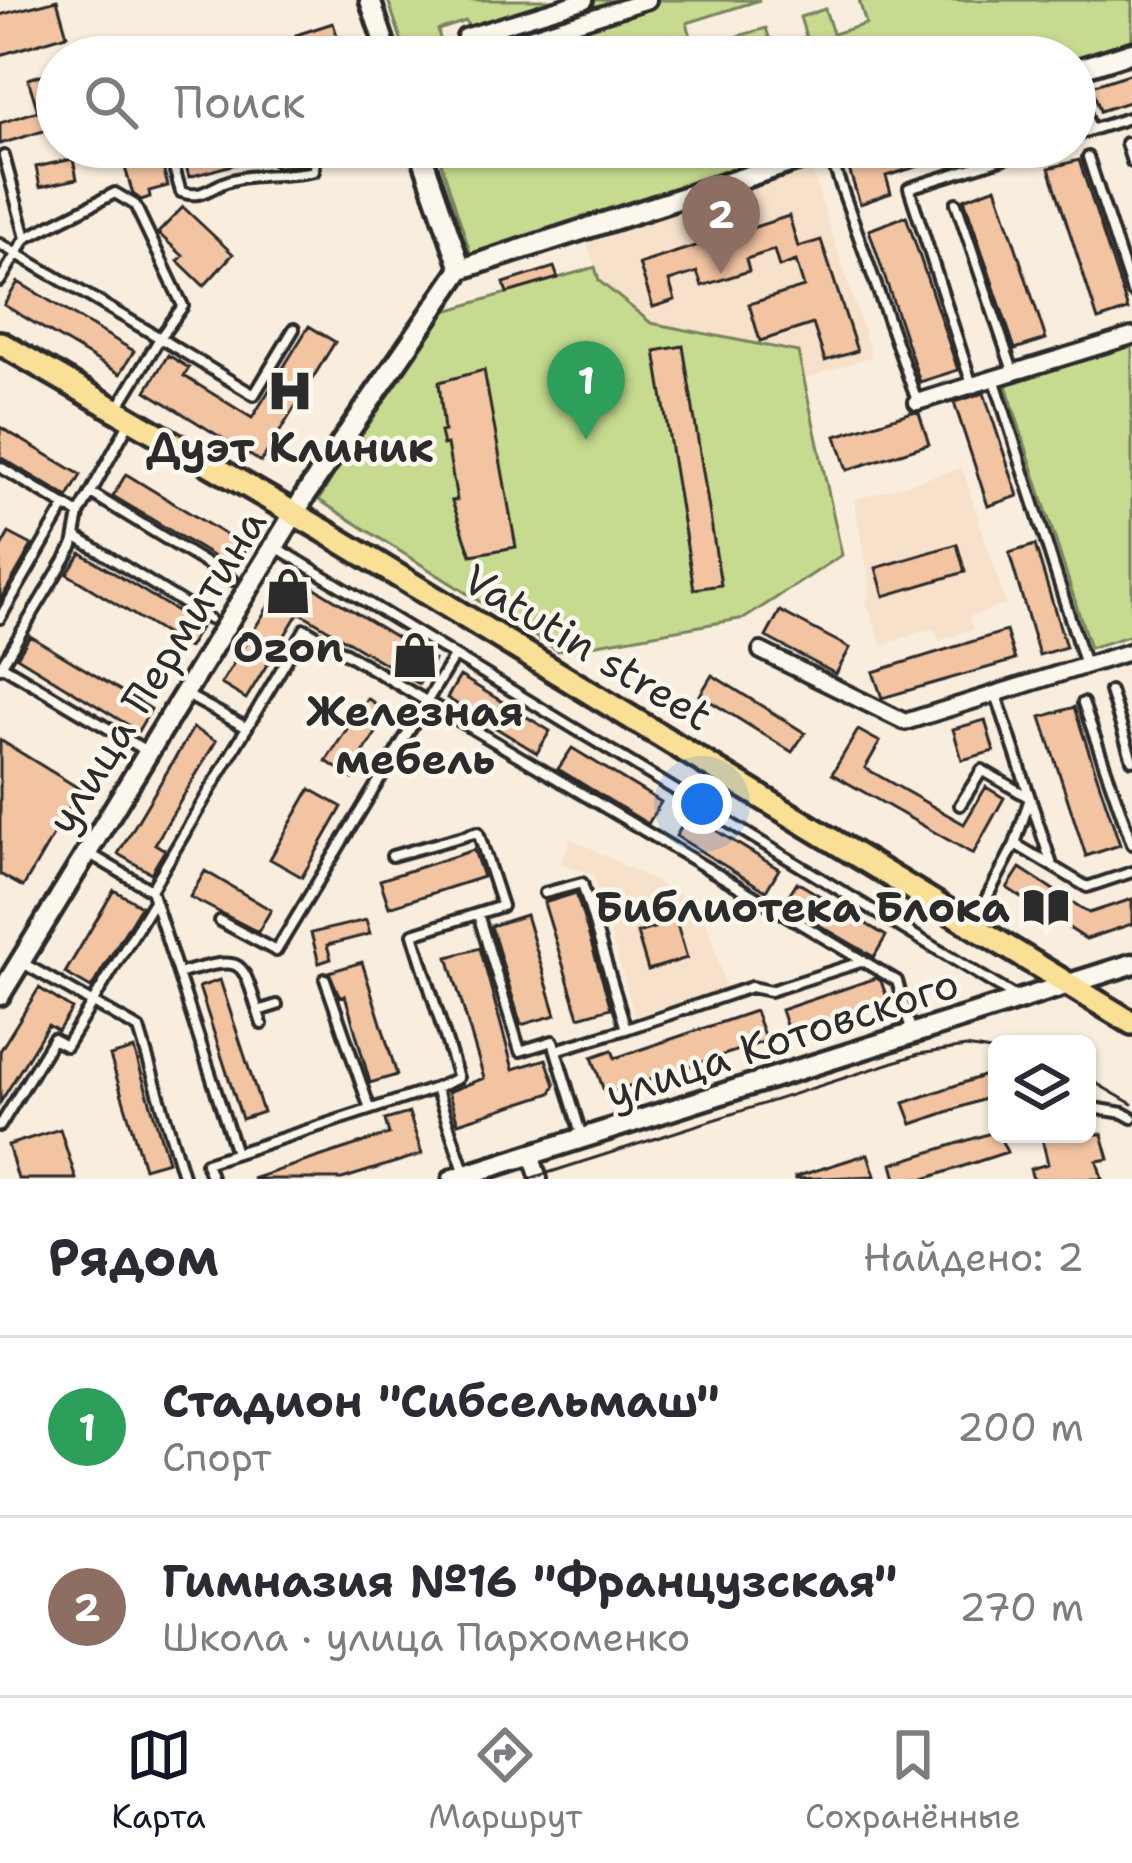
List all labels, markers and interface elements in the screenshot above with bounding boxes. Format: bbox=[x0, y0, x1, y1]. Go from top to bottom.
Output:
search box bbox=[36, 36, 1096, 168]
icon: search bbox=[78, 69, 144, 135]
text: Поиск bbox=[174, 72, 305, 132]
pin: 2 bbox=[682, 175, 760, 274]
pin: 1 bbox=[547, 341, 625, 440]
hospital icon: Дуэт Клиник bbox=[265, 366, 315, 416]
place label: Дуэт Клиник bbox=[146, 419, 434, 475]
street label: улица Пермитина bbox=[33, 498, 279, 844]
street label: Vatutin street bbox=[453, 551, 723, 743]
shop icon: Ozon bbox=[263, 566, 313, 616]
place label: Ozon bbox=[233, 619, 343, 675]
shop icon: Железная мебель bbox=[390, 630, 440, 680]
place label: Железная мебель bbox=[306, 683, 524, 787]
your location bbox=[672, 774, 732, 834]
place label: Библиотека Блока bbox=[595, 879, 1010, 935]
library icon: Библиотека Блока bbox=[1021, 882, 1071, 932]
street label: улица Котовского bbox=[598, 955, 966, 1121]
map controls bbox=[988, 1035, 1096, 1143]
button: layers bbox=[988, 1035, 1096, 1143]
text: Рядом bbox=[48, 1223, 219, 1291]
text: Найдено: 2 bbox=[863, 1231, 1084, 1283]
text: Стадион "Сибсельмаш" bbox=[162, 1371, 720, 1431]
text: 1 bbox=[78, 1401, 96, 1453]
text: 200 m bbox=[957, 1401, 1084, 1453]
text: Спорт bbox=[162, 1431, 271, 1483]
text: Гимназия №16 "Французская" bbox=[162, 1551, 898, 1611]
text: 2 bbox=[73, 1581, 101, 1633]
text: 270 m bbox=[959, 1581, 1084, 1633]
text: Школа · улица Пархоменко bbox=[162, 1611, 690, 1663]
tab: Карта bbox=[111, 1722, 206, 1839]
tab: Маршрут bbox=[428, 1722, 582, 1839]
tab: Сохранённые bbox=[805, 1722, 1021, 1839]

